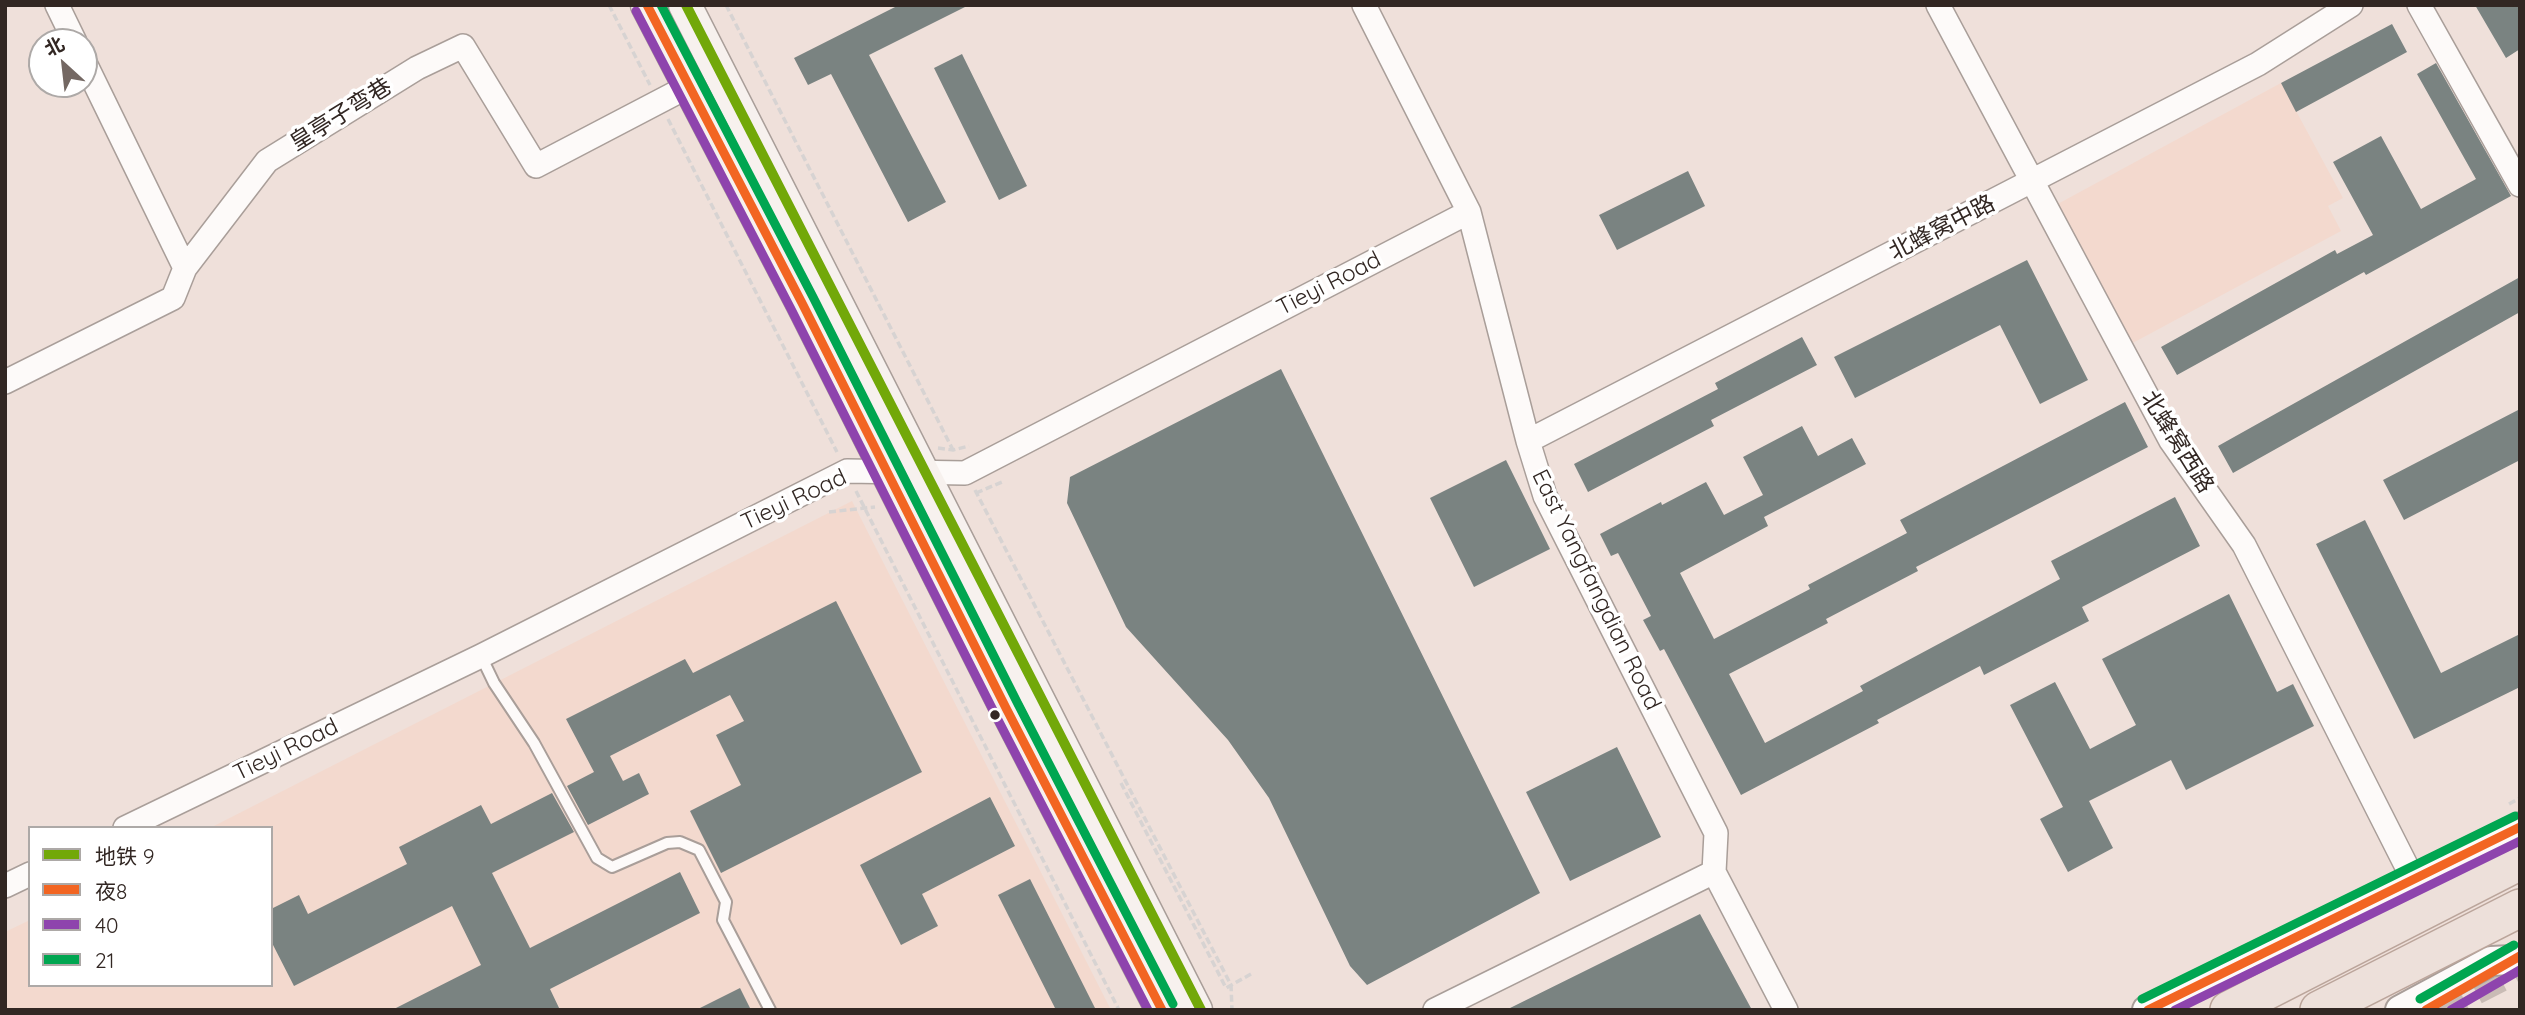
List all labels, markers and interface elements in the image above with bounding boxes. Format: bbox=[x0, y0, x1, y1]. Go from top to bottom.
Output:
north arrow bbox=[28, 28, 98, 98]
text: 北 bbox=[40, 31, 68, 61]
street label: 皇亭子弯巷 bbox=[285, 73, 397, 157]
street label: 北蜂窝中路 bbox=[1885, 190, 1999, 266]
street label: Tieyi Road bbox=[1272, 246, 1386, 322]
street label: 北蜂窝西路 bbox=[2135, 386, 2219, 498]
street label: Tieyi Road bbox=[737, 464, 851, 536]
street label: East Yangfangdian Road bbox=[1526, 465, 1666, 715]
unlabelled marker bbox=[988, 708, 1002, 722]
street label: Tieyi Road bbox=[229, 713, 343, 787]
legend bbox=[28, 826, 273, 987]
text: 地铁 9 bbox=[95, 843, 154, 869]
text: 夜8 bbox=[95, 878, 127, 904]
text: 40 bbox=[95, 912, 119, 938]
text: 21 bbox=[95, 947, 114, 973]

